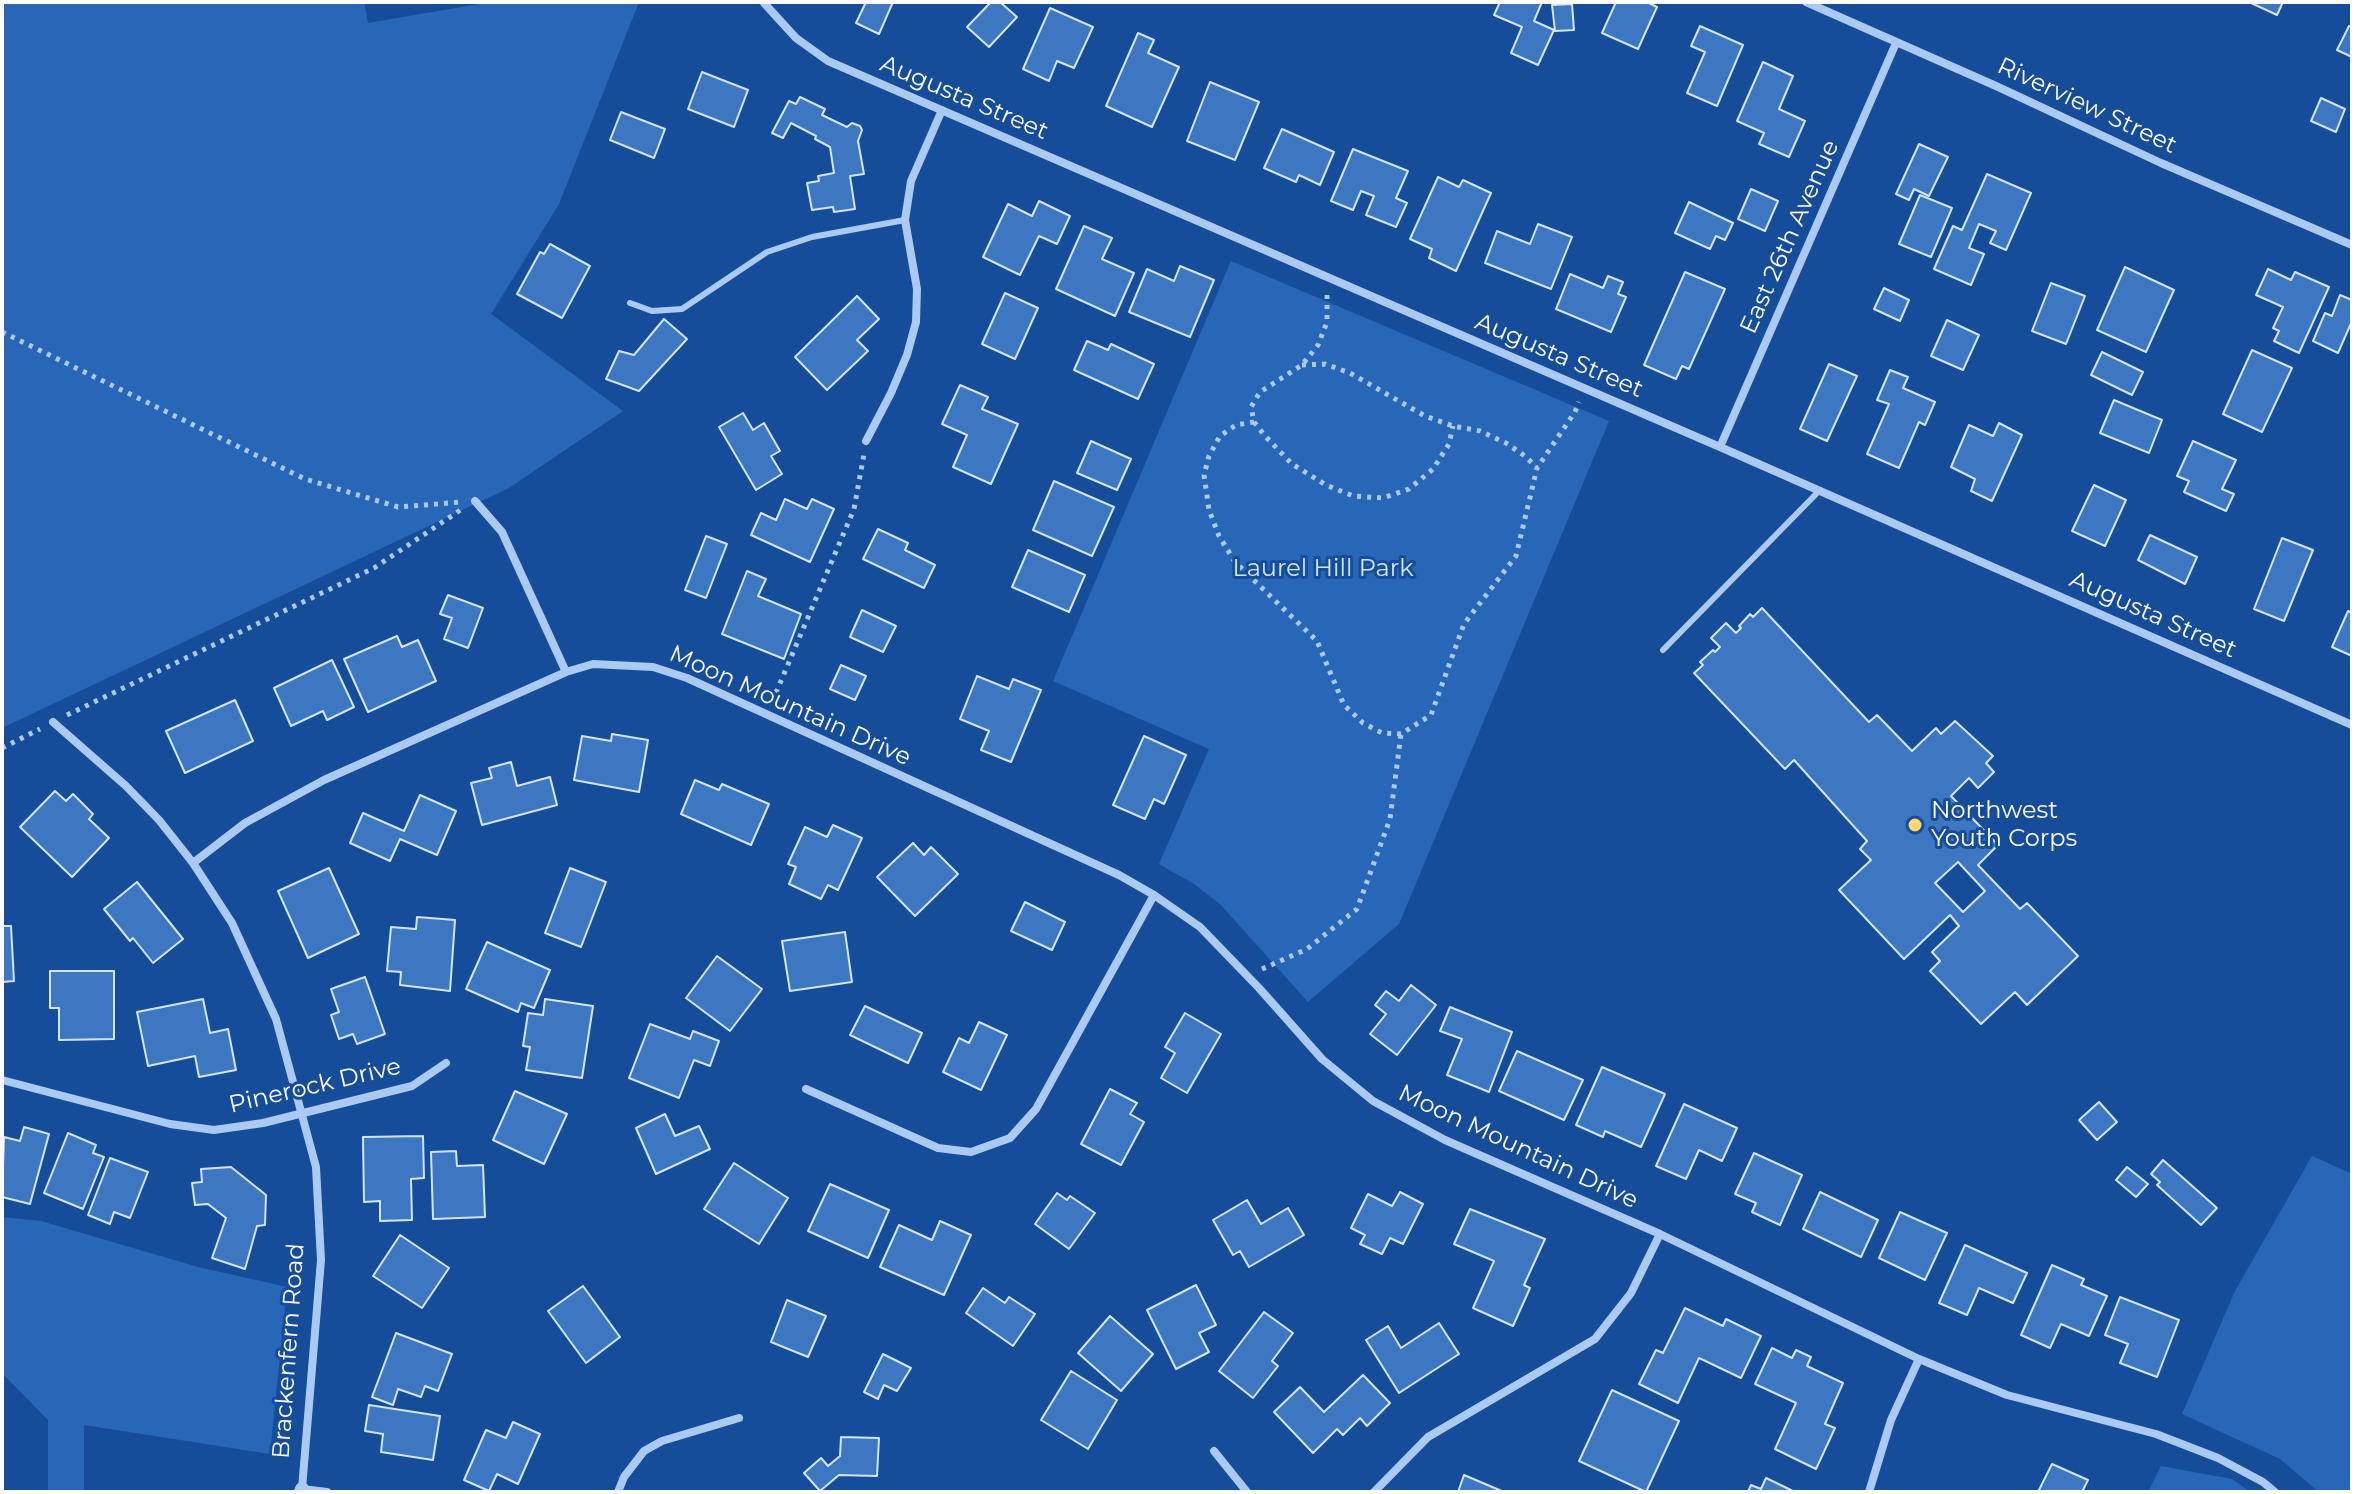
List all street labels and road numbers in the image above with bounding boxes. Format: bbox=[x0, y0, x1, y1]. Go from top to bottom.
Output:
street label: Augusta Street bbox=[876, 50, 1052, 146]
street label: Riverview Street bbox=[1993, 52, 2181, 160]
street label: East 26th Avenue bbox=[1734, 136, 1846, 338]
street label: Augusta Street bbox=[1471, 308, 1647, 404]
street label: Augusta Street bbox=[2065, 565, 2241, 665]
street label: Moon Mountain Drive bbox=[665, 640, 915, 772]
street label: Pinerock Drive bbox=[226, 1052, 404, 1120]
street label: Moon Mountain Drive bbox=[1394, 1079, 1642, 1215]
street label: Brackenfern Road bbox=[267, 1242, 311, 1460]

